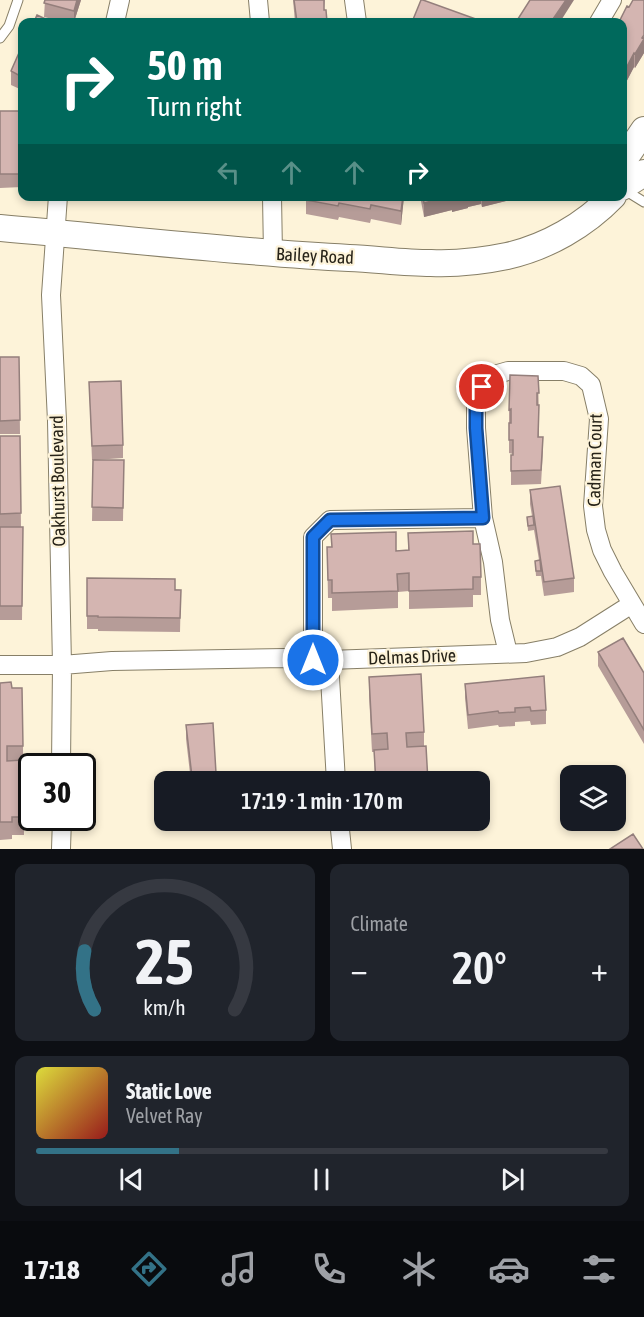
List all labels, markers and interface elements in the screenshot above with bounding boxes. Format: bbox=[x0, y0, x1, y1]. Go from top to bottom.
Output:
text: 50 m bbox=[147, 41, 222, 89]
icon: right bbox=[48, 42, 126, 120]
text: Turn right bbox=[147, 91, 242, 122]
icon: left bbox=[212, 156, 245, 189]
icon: ahead bbox=[275, 156, 308, 189]
icon: ahead bbox=[338, 156, 371, 189]
icon: right bbox=[401, 156, 434, 189]
street label: Bailey Road bbox=[276, 243, 354, 268]
pin bbox=[456, 361, 507, 412]
icon: arrive bbox=[465, 370, 498, 403]
street label: Cadman Court bbox=[583, 413, 606, 507]
street label: Oakhurst Boulevard bbox=[46, 415, 69, 547]
position arrow bbox=[281, 628, 345, 692]
street label: Delmas Drive bbox=[368, 644, 456, 669]
speed limit sign: 30 bbox=[18, 753, 96, 831]
map controls bbox=[560, 765, 626, 831]
button: layers bbox=[560, 765, 626, 831]
text: 17:19 · 1 min · 170 m bbox=[241, 788, 403, 814]
text: Climate bbox=[351, 912, 408, 935]
text: 25 bbox=[135, 926, 194, 997]
text: 20° bbox=[452, 942, 507, 994]
text: − bbox=[351, 950, 368, 988]
text: + bbox=[591, 950, 608, 988]
text: km/h bbox=[143, 995, 186, 1020]
text: Static Love bbox=[126, 1078, 212, 1104]
text: Velvet Ray bbox=[126, 1104, 203, 1127]
icon: previous bbox=[115, 1163, 148, 1196]
icon: pause bbox=[305, 1163, 338, 1196]
icon: next bbox=[496, 1163, 529, 1196]
icon: directions bbox=[128, 1248, 170, 1290]
icon: music bbox=[218, 1248, 260, 1290]
icon: phone bbox=[308, 1248, 350, 1290]
icon: climate bbox=[398, 1248, 440, 1290]
icon: car bbox=[488, 1248, 530, 1290]
icon: filters bbox=[578, 1248, 620, 1290]
text: 17:18 bbox=[24, 1254, 80, 1285]

